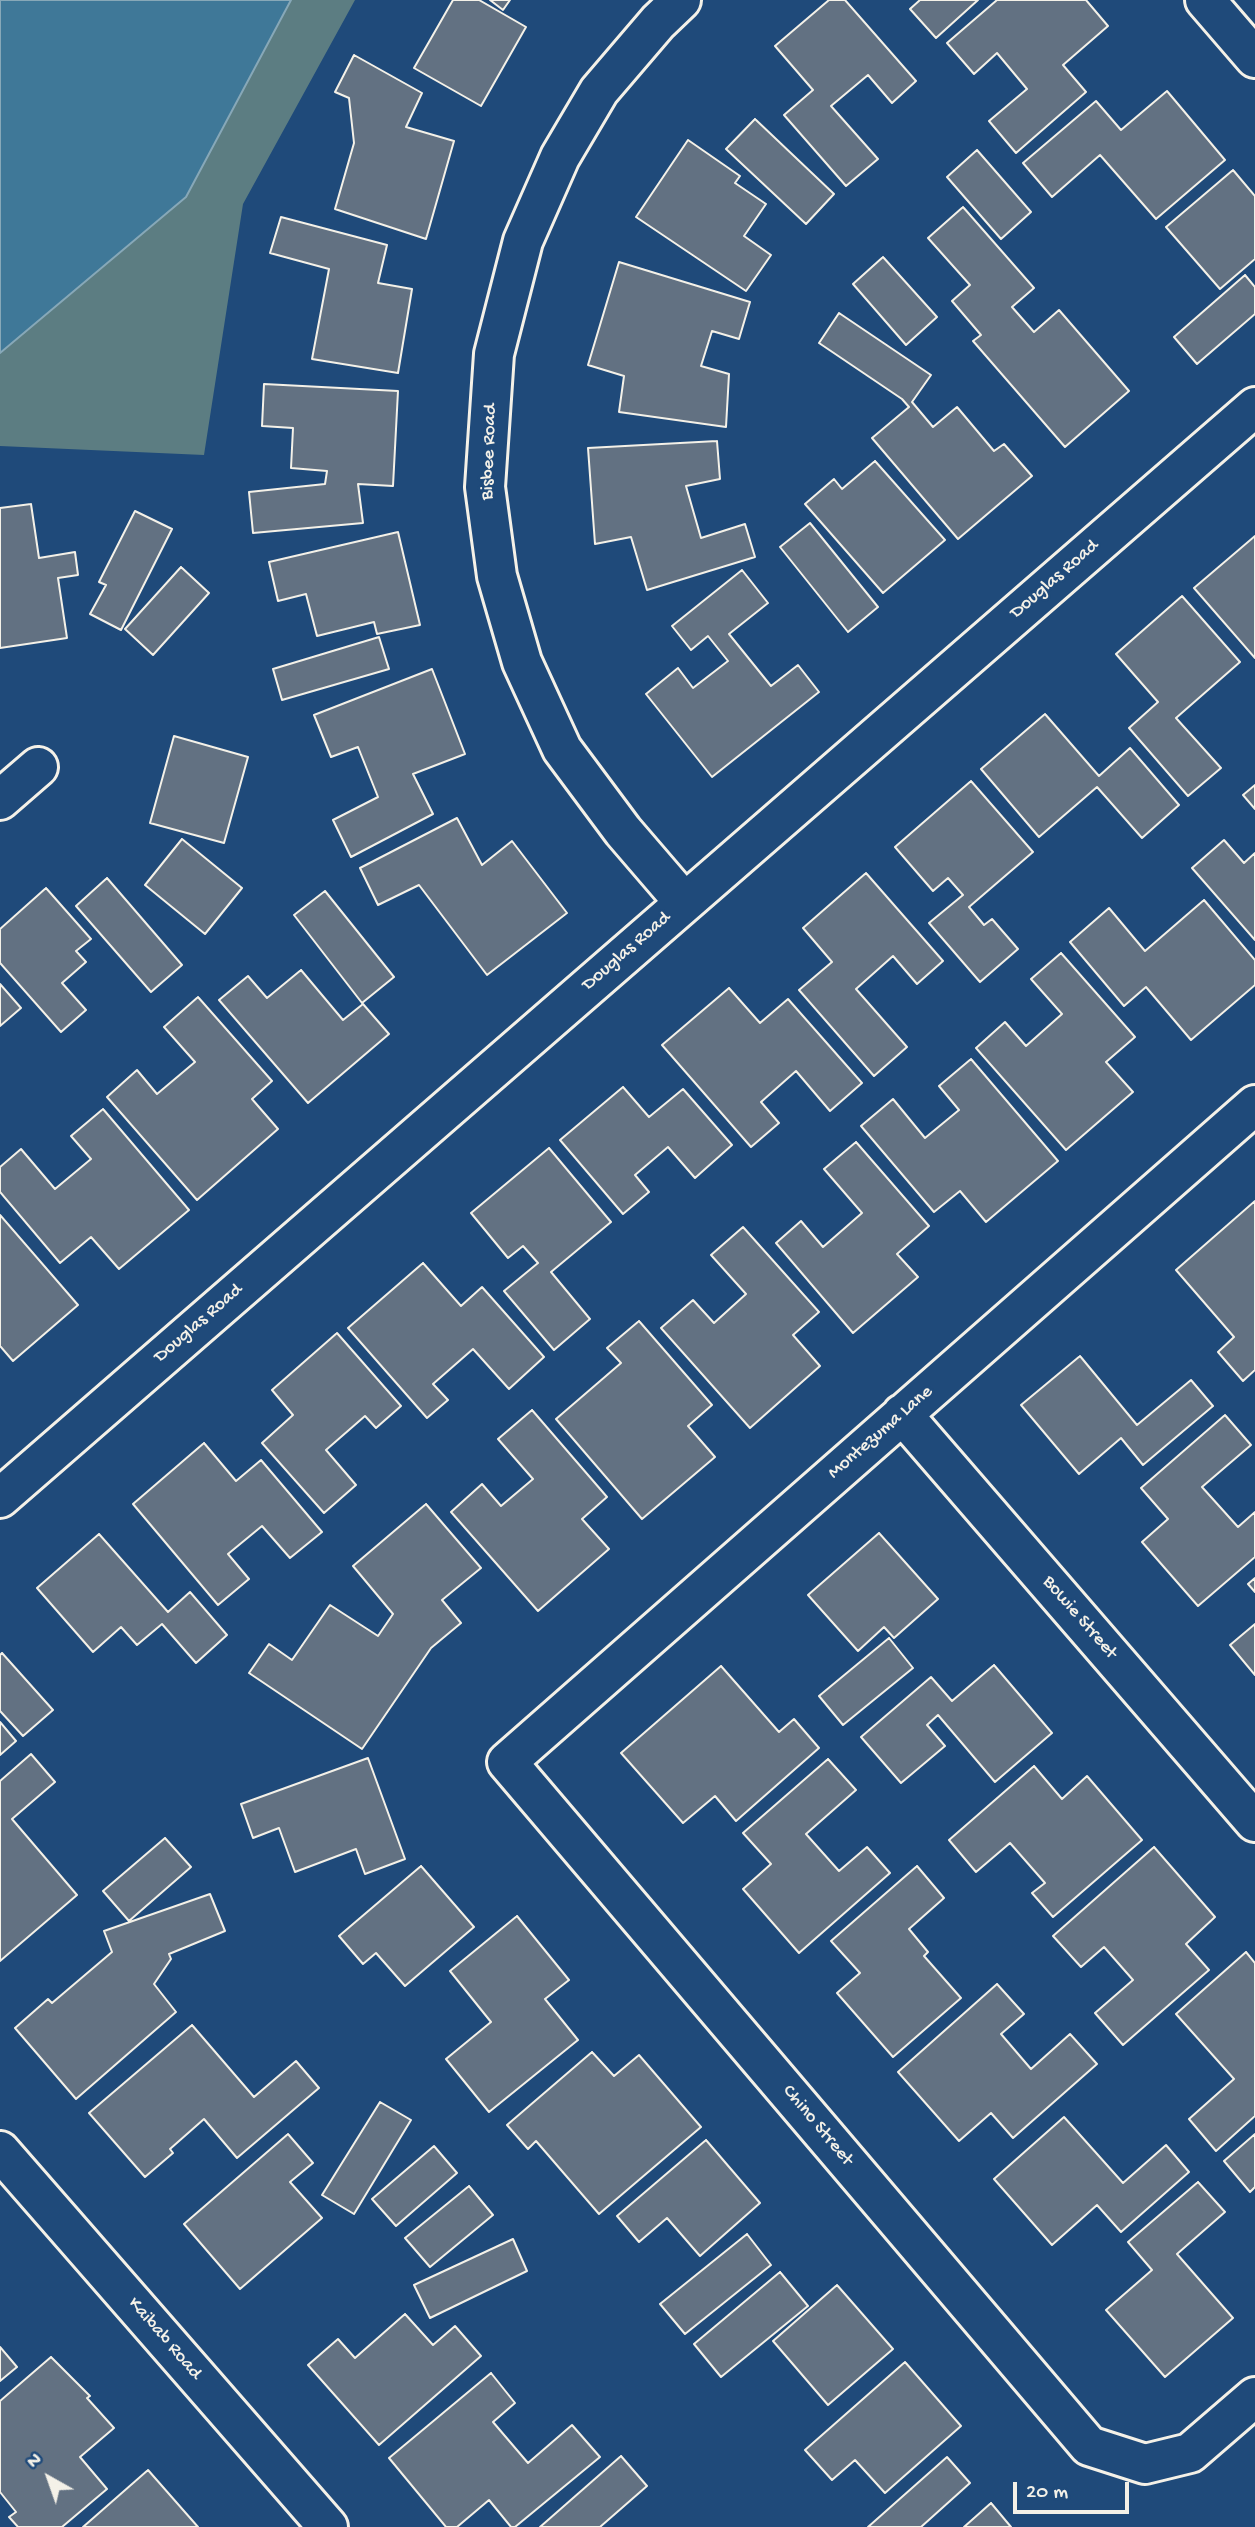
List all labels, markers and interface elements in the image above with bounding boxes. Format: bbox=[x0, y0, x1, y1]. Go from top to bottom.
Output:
street label: Bisbee Road bbox=[477, 403, 503, 501]
street label: Douglas Road bbox=[1006, 535, 1104, 625]
street label: Douglas Road bbox=[578, 907, 676, 997]
street label: Douglas Road bbox=[150, 1279, 248, 1369]
street label: Montezuma Lane bbox=[824, 1381, 938, 1485]
street label: Bowie Street bbox=[1036, 1572, 1122, 1664]
street label: Chino Street bbox=[777, 2081, 857, 2171]
street label: Kaibab Road bbox=[122, 2293, 206, 2385]
north arrow bbox=[14, 2443, 84, 2513]
text: N bbox=[23, 2449, 47, 2474]
scale bar bbox=[1017, 2468, 1132, 2512]
text: 20 m bbox=[1026, 2481, 1068, 2506]

